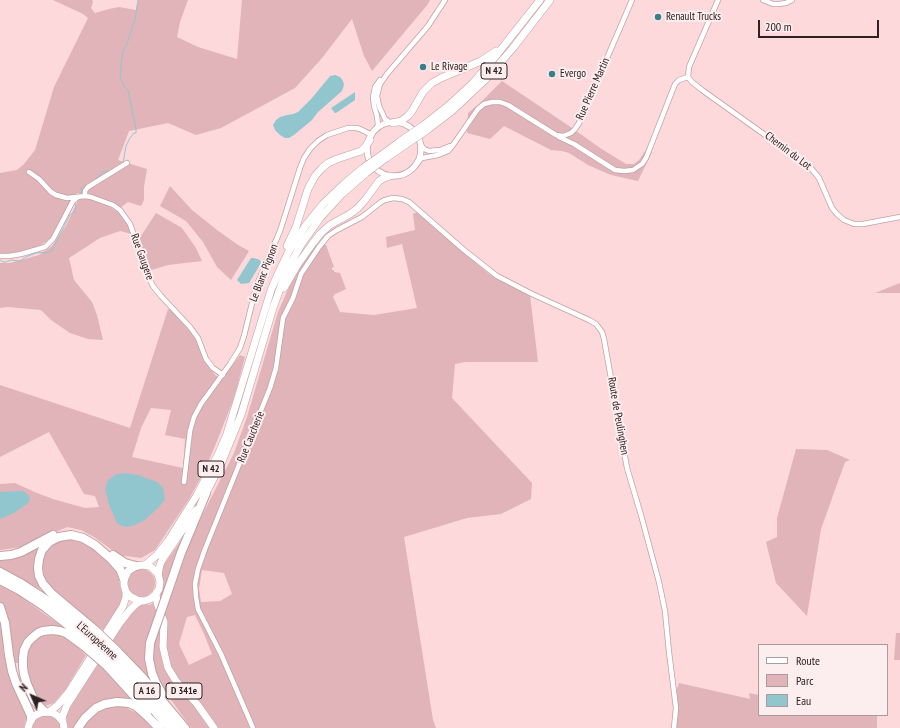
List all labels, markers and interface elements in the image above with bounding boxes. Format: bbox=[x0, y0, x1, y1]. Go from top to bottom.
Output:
place label: Renault Trucks bbox=[666, 10, 721, 24]
marker: Renault Trucks bbox=[653, 12, 663, 22]
scale bar bbox=[760, 12, 881, 38]
text: 200 m bbox=[765, 19, 792, 34]
street label: Rue Pierre Martin bbox=[573, 56, 613, 122]
place label: Le Rivage bbox=[431, 60, 468, 74]
marker: Le Rivage bbox=[418, 62, 428, 72]
road number: N 42 bbox=[481, 63, 507, 79]
place label: Evergo bbox=[560, 67, 586, 81]
marker: Evergo bbox=[547, 69, 557, 79]
street label: Chemin du Lot bbox=[762, 129, 814, 173]
street label: Rue Gaugere bbox=[128, 232, 156, 282]
street label: Le Blanc Pignon bbox=[247, 242, 281, 304]
street label: Route de Peulinghen bbox=[605, 376, 631, 456]
street label: Rue Caucherie bbox=[235, 409, 267, 465]
road number: N 42 bbox=[198, 461, 224, 477]
street label: L'Européenne bbox=[74, 619, 120, 663]
legend bbox=[758, 644, 888, 716]
text: Route bbox=[796, 653, 820, 668]
text: Parc bbox=[796, 673, 813, 688]
north arrow bbox=[12, 676, 52, 716]
text: N bbox=[16, 680, 31, 695]
road number: A 16 bbox=[134, 683, 160, 699]
road number: D 341e bbox=[166, 683, 202, 699]
text: Eau bbox=[796, 693, 811, 708]

